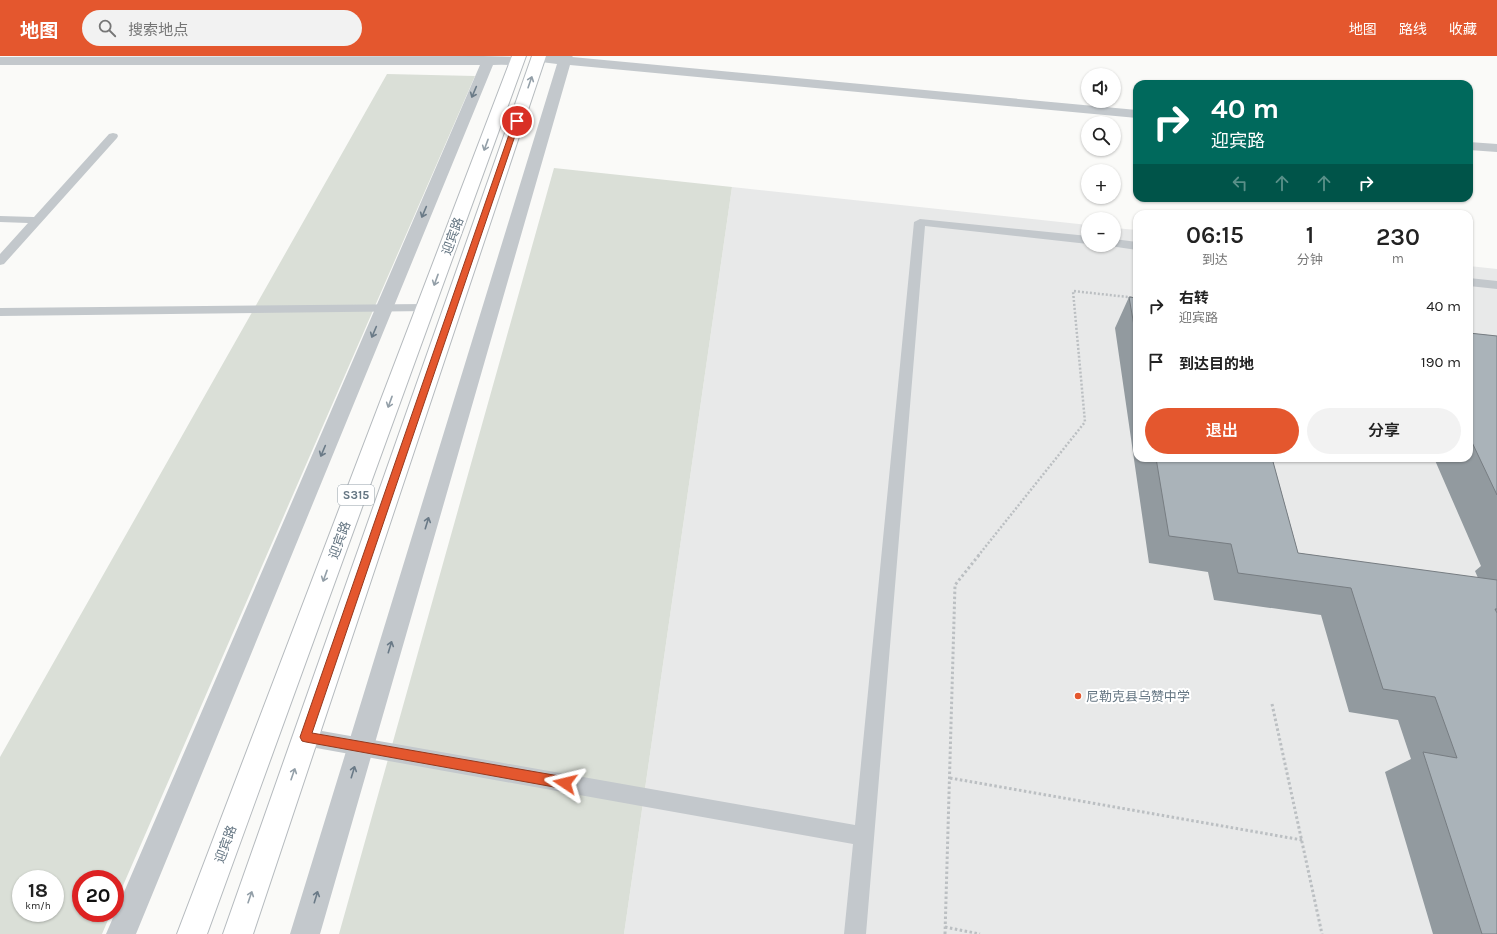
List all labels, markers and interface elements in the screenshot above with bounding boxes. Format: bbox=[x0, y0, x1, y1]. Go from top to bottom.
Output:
search box bbox=[82, 10, 362, 46]
icon: search bbox=[96, 17, 118, 39]
text: 地图 bbox=[20, 20, 58, 42]
text: 搜索地点 bbox=[128, 21, 188, 39]
text: 地图 bbox=[1349, 21, 1377, 38]
text: 路线 bbox=[1399, 21, 1427, 38]
text: 收藏 bbox=[1449, 21, 1477, 38]
map controls bbox=[1081, 68, 1121, 252]
button: sound bbox=[1081, 68, 1121, 108]
one-way arrow bbox=[527, 75, 534, 88]
one-way arrow bbox=[470, 85, 478, 97]
text: 40 m bbox=[1211, 92, 1279, 125]
icon: right bbox=[1145, 96, 1197, 148]
pin bbox=[500, 104, 534, 138]
icon: arrive bbox=[506, 110, 528, 132]
button: search bbox=[1081, 116, 1121, 156]
text: 迎宾路 bbox=[1211, 130, 1265, 152]
one-way arrow bbox=[482, 138, 489, 151]
button: + bbox=[1081, 164, 1121, 204]
icon: left bbox=[1229, 172, 1251, 194]
icon: ahead bbox=[1271, 172, 1293, 194]
icon: ahead bbox=[1313, 172, 1335, 194]
icon: right bbox=[1355, 172, 1377, 194]
one-way arrow bbox=[420, 205, 427, 217]
button: − bbox=[1081, 212, 1121, 252]
street label: 迎宾路 bbox=[439, 215, 466, 257]
text: 06:15 bbox=[1186, 221, 1244, 249]
text: 1 bbox=[1306, 221, 1314, 249]
text: 230 bbox=[1376, 223, 1420, 251]
text: m bbox=[1392, 251, 1404, 266]
text: 到达 bbox=[1202, 252, 1228, 267]
text: 分钟 bbox=[1297, 252, 1323, 267]
one-way arrow bbox=[431, 273, 439, 285]
text: 右转 bbox=[1179, 289, 1209, 307]
icon: right bbox=[1145, 295, 1167, 317]
text: 40 m bbox=[1426, 297, 1461, 315]
text: 迎宾路 bbox=[1179, 310, 1218, 325]
one-way arrow bbox=[369, 325, 377, 337]
icon: arrive bbox=[1145, 351, 1167, 373]
text: 190 m bbox=[1421, 353, 1461, 371]
text: 到达目的地 bbox=[1179, 355, 1254, 373]
one-way arrow bbox=[386, 395, 394, 407]
button: 退出 bbox=[1145, 408, 1299, 454]
button: 分享 bbox=[1307, 408, 1461, 454]
one-way arrow bbox=[319, 445, 327, 457]
road number: S315 bbox=[338, 485, 374, 505]
one-way arrow bbox=[424, 516, 431, 529]
street label: 迎宾路 bbox=[326, 519, 353, 561]
one-way arrow bbox=[321, 570, 329, 582]
one-way arrow bbox=[387, 641, 394, 654]
place label: 尼勒克县乌赞中学 bbox=[1086, 689, 1190, 704]
marker: 尼勒克县乌赞中学 bbox=[1073, 691, 1083, 701]
position arrow bbox=[544, 762, 586, 804]
one-way arrow bbox=[350, 766, 357, 779]
one-way arrow bbox=[289, 769, 297, 781]
street label: 迎宾路 bbox=[212, 823, 239, 865]
speed limit sign: 20 bbox=[72, 870, 124, 922]
text: 18 bbox=[28, 879, 48, 902]
one-way arrow bbox=[313, 890, 320, 903]
one-way arrow bbox=[247, 891, 255, 903]
text: km/h bbox=[25, 900, 51, 912]

